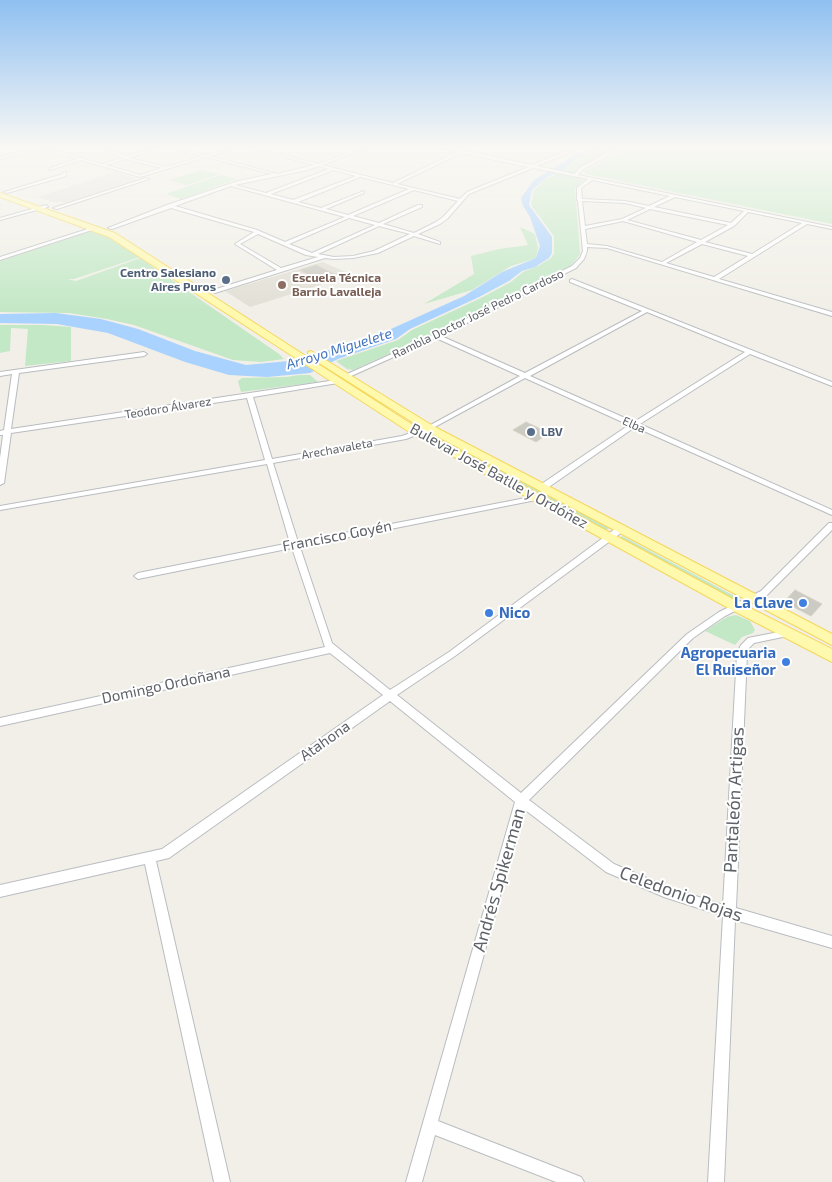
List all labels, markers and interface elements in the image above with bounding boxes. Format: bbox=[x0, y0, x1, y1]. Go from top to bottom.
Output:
place label: Centro Salesiano Aires Puros bbox=[120, 266, 216, 294]
street label: Rambla Doctor José Pedro Cardoso bbox=[390, 266, 566, 362]
place label: Escuela Técnica Barrio Lavalleja bbox=[292, 271, 381, 299]
marker: Centro Salesiano Aires Puros bbox=[220, 274, 232, 286]
marker: Escuela Técnica Barrio Lavalleja bbox=[276, 279, 288, 291]
water label: Arroyo Miguelete bbox=[284, 325, 394, 373]
street label: Teodoro Álvarez bbox=[124, 394, 212, 422]
street label: Elba bbox=[620, 414, 648, 436]
street label: Bulevar José Batlle y Ordóñez bbox=[407, 419, 591, 533]
place label: LBV bbox=[541, 425, 563, 439]
marker: LBV bbox=[525, 426, 537, 438]
street label: Arechavaleta bbox=[300, 436, 374, 462]
street label: Francisco Goyén bbox=[281, 517, 393, 555]
place label: La Clave bbox=[734, 594, 793, 612]
marker: La Clave bbox=[797, 597, 809, 609]
place label: Nico bbox=[499, 604, 530, 622]
marker: Nico bbox=[483, 607, 495, 619]
place label: Agropecuaria El Ruiseñor bbox=[681, 644, 776, 679]
marker: Agropecuaria El Ruiseñor bbox=[780, 656, 792, 668]
street label: Domingo Ordoñana bbox=[100, 663, 232, 707]
street label: Atahona bbox=[296, 717, 354, 765]
street label: Pantaleón Artigas bbox=[719, 727, 749, 873]
street label: Andrés Spikerman bbox=[468, 806, 530, 954]
street label: Celedonio Rojas bbox=[616, 862, 746, 926]

